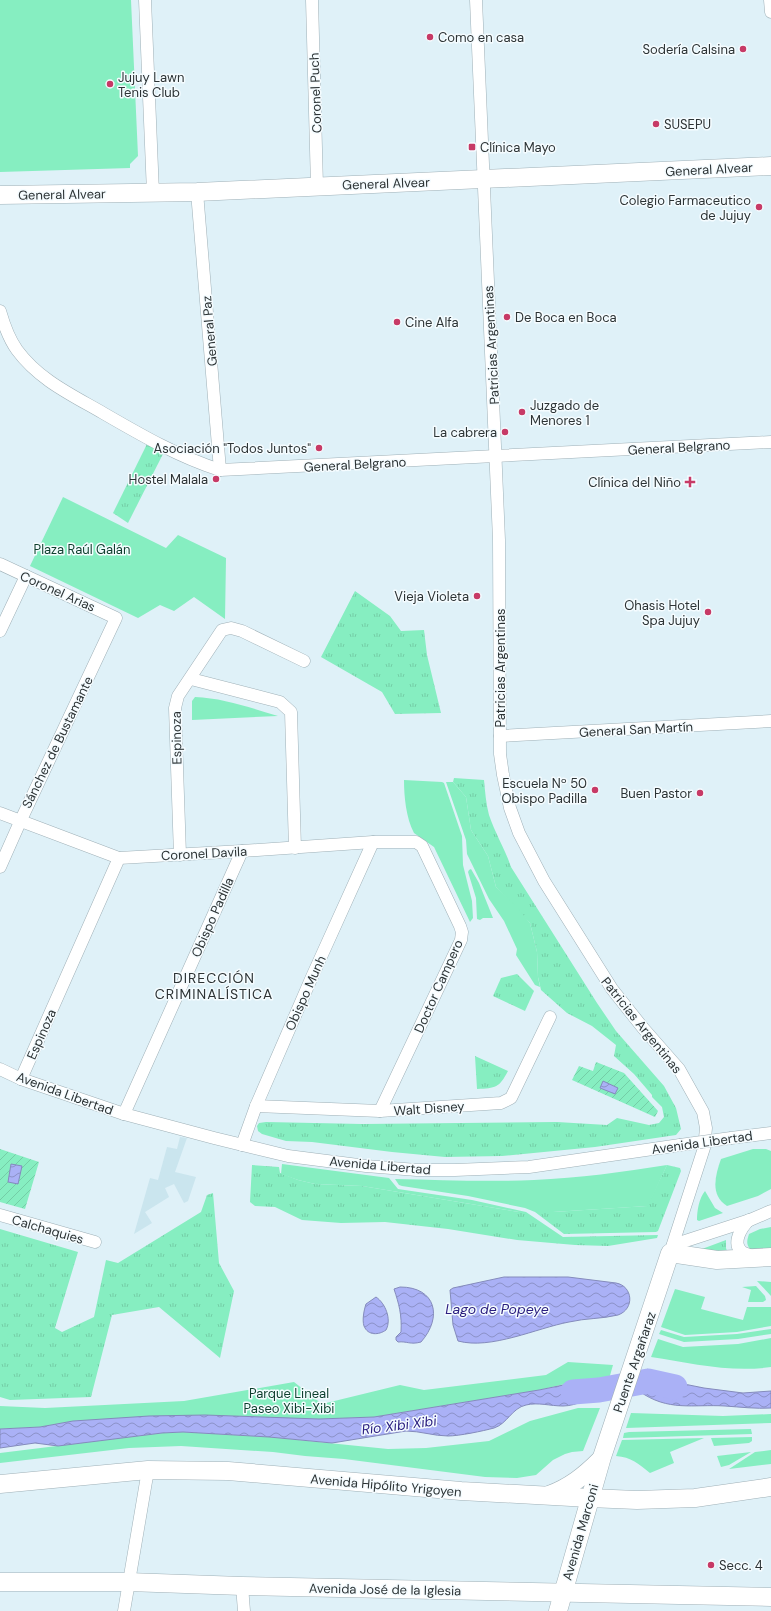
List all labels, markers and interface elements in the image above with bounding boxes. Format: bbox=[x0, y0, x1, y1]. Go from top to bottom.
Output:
place label: Como en casa bbox=[438, 29, 524, 46]
marker: Como en casa bbox=[425, 32, 435, 42]
place label: Sodería Calsina bbox=[643, 41, 735, 58]
marker: Sodería Calsina bbox=[738, 44, 748, 54]
street label: Coronel Puch bbox=[306, 53, 325, 133]
place label: Jujuy Lawn Tenis Club bbox=[118, 69, 184, 101]
marker: Jujuy Lawn Tenis Club bbox=[105, 79, 115, 89]
place label: SUSEPU bbox=[664, 116, 711, 133]
marker: SUSEPU bbox=[651, 119, 661, 129]
place label: Clínica Mayo bbox=[480, 139, 556, 156]
marker: Clínica Mayo bbox=[467, 142, 477, 152]
street label: General Alvear bbox=[665, 159, 753, 180]
street label: General Alvear bbox=[342, 173, 430, 194]
street label: General Alvear bbox=[18, 185, 106, 204]
place label: Colegio Farmaceutico de Jujuy bbox=[620, 192, 751, 224]
marker: Colegio Farmaceutico de Jujuy bbox=[754, 202, 764, 212]
street label: Patricias Argentinas bbox=[480, 285, 503, 405]
street label: General Paz bbox=[198, 295, 221, 367]
place label: De Boca en Boca bbox=[515, 309, 617, 326]
marker: De Boca en Boca bbox=[502, 312, 512, 322]
place label: Cine Alfa bbox=[405, 314, 459, 331]
marker: Cine Alfa bbox=[392, 317, 402, 327]
place label: Juzgado de Menores 1 bbox=[530, 397, 599, 429]
marker: Juzgado de Menores 1 bbox=[517, 407, 527, 417]
place label: La cabrera bbox=[433, 424, 497, 441]
marker: La cabrera bbox=[500, 427, 510, 437]
street label: General Belgrano bbox=[627, 436, 731, 459]
place label: Asociación "Todos Juntos" bbox=[154, 440, 311, 457]
marker: Asociación "Todos Juntos" bbox=[314, 443, 324, 453]
street label: General Belgrano bbox=[303, 453, 407, 476]
place label: Hostel Malala bbox=[129, 471, 208, 488]
marker: Hostel Malala bbox=[211, 474, 221, 484]
place label: Clínica del Niño bbox=[588, 474, 681, 491]
marker: Clínica del Niño bbox=[684, 476, 696, 488]
park label: Plaza Raúl Galán bbox=[34, 541, 130, 558]
street label: Coronel Arias bbox=[17, 567, 98, 616]
place label: Vieja Violeta bbox=[394, 588, 469, 605]
marker: Vieja Violeta bbox=[472, 591, 482, 601]
place label: Ohasis Hotel Spa Jujuy bbox=[624, 597, 700, 629]
marker: Ohasis Hotel Spa Jujuy bbox=[703, 607, 713, 617]
street label: Patricias Argentinas bbox=[492, 608, 509, 728]
street label: Sánchez de Bustamante bbox=[18, 673, 97, 811]
street label: Espinoza bbox=[168, 711, 185, 765]
street label: General San Martín bbox=[579, 718, 693, 741]
place label: Escuela Nº 50 Obispo Padilla bbox=[501, 775, 587, 807]
marker: Escuela Nº 50 Obispo Padilla bbox=[590, 785, 600, 795]
place label: Buen Pastor bbox=[620, 785, 692, 802]
marker: Buen Pastor bbox=[695, 788, 705, 798]
street label: Coronel Davila bbox=[161, 843, 248, 864]
street label: Obispo Padilla bbox=[187, 875, 238, 960]
street label: Doctor Campero bbox=[410, 937, 467, 1036]
street label: Obispo Munh bbox=[281, 953, 330, 1033]
district label: DIRECCIÓN CRIMINALÍSTICA bbox=[155, 969, 273, 1003]
street label: Patricias Argentinas bbox=[598, 974, 686, 1077]
street label: Espinoza bbox=[23, 1006, 60, 1062]
street label: Avenida Libertad bbox=[14, 1068, 116, 1119]
street label: Walt Disney bbox=[393, 1098, 465, 1119]
street label: Avenida Libertad bbox=[650, 1127, 754, 1158]
street label: Avenida Libertad bbox=[329, 1153, 431, 1178]
street label: Calchaquies bbox=[10, 1211, 86, 1248]
water label: Lago de Popeye bbox=[445, 1300, 549, 1318]
street label: Puente Argañaraz bbox=[609, 1309, 660, 1415]
park label: Parque Lineal Paseo Xibi-Xibi bbox=[244, 1385, 334, 1417]
water label: Río Xibi Xibi bbox=[360, 1411, 438, 1439]
street label: Avenida Hipólito Yrigoyen bbox=[310, 1470, 462, 1501]
street label: Avenida Marconi bbox=[559, 1482, 602, 1582]
place label: Secc. 4 bbox=[719, 1557, 763, 1574]
marker: Secc. 4 bbox=[706, 1560, 716, 1570]
street label: Avenida José de la Iglesia bbox=[309, 1580, 461, 1599]

